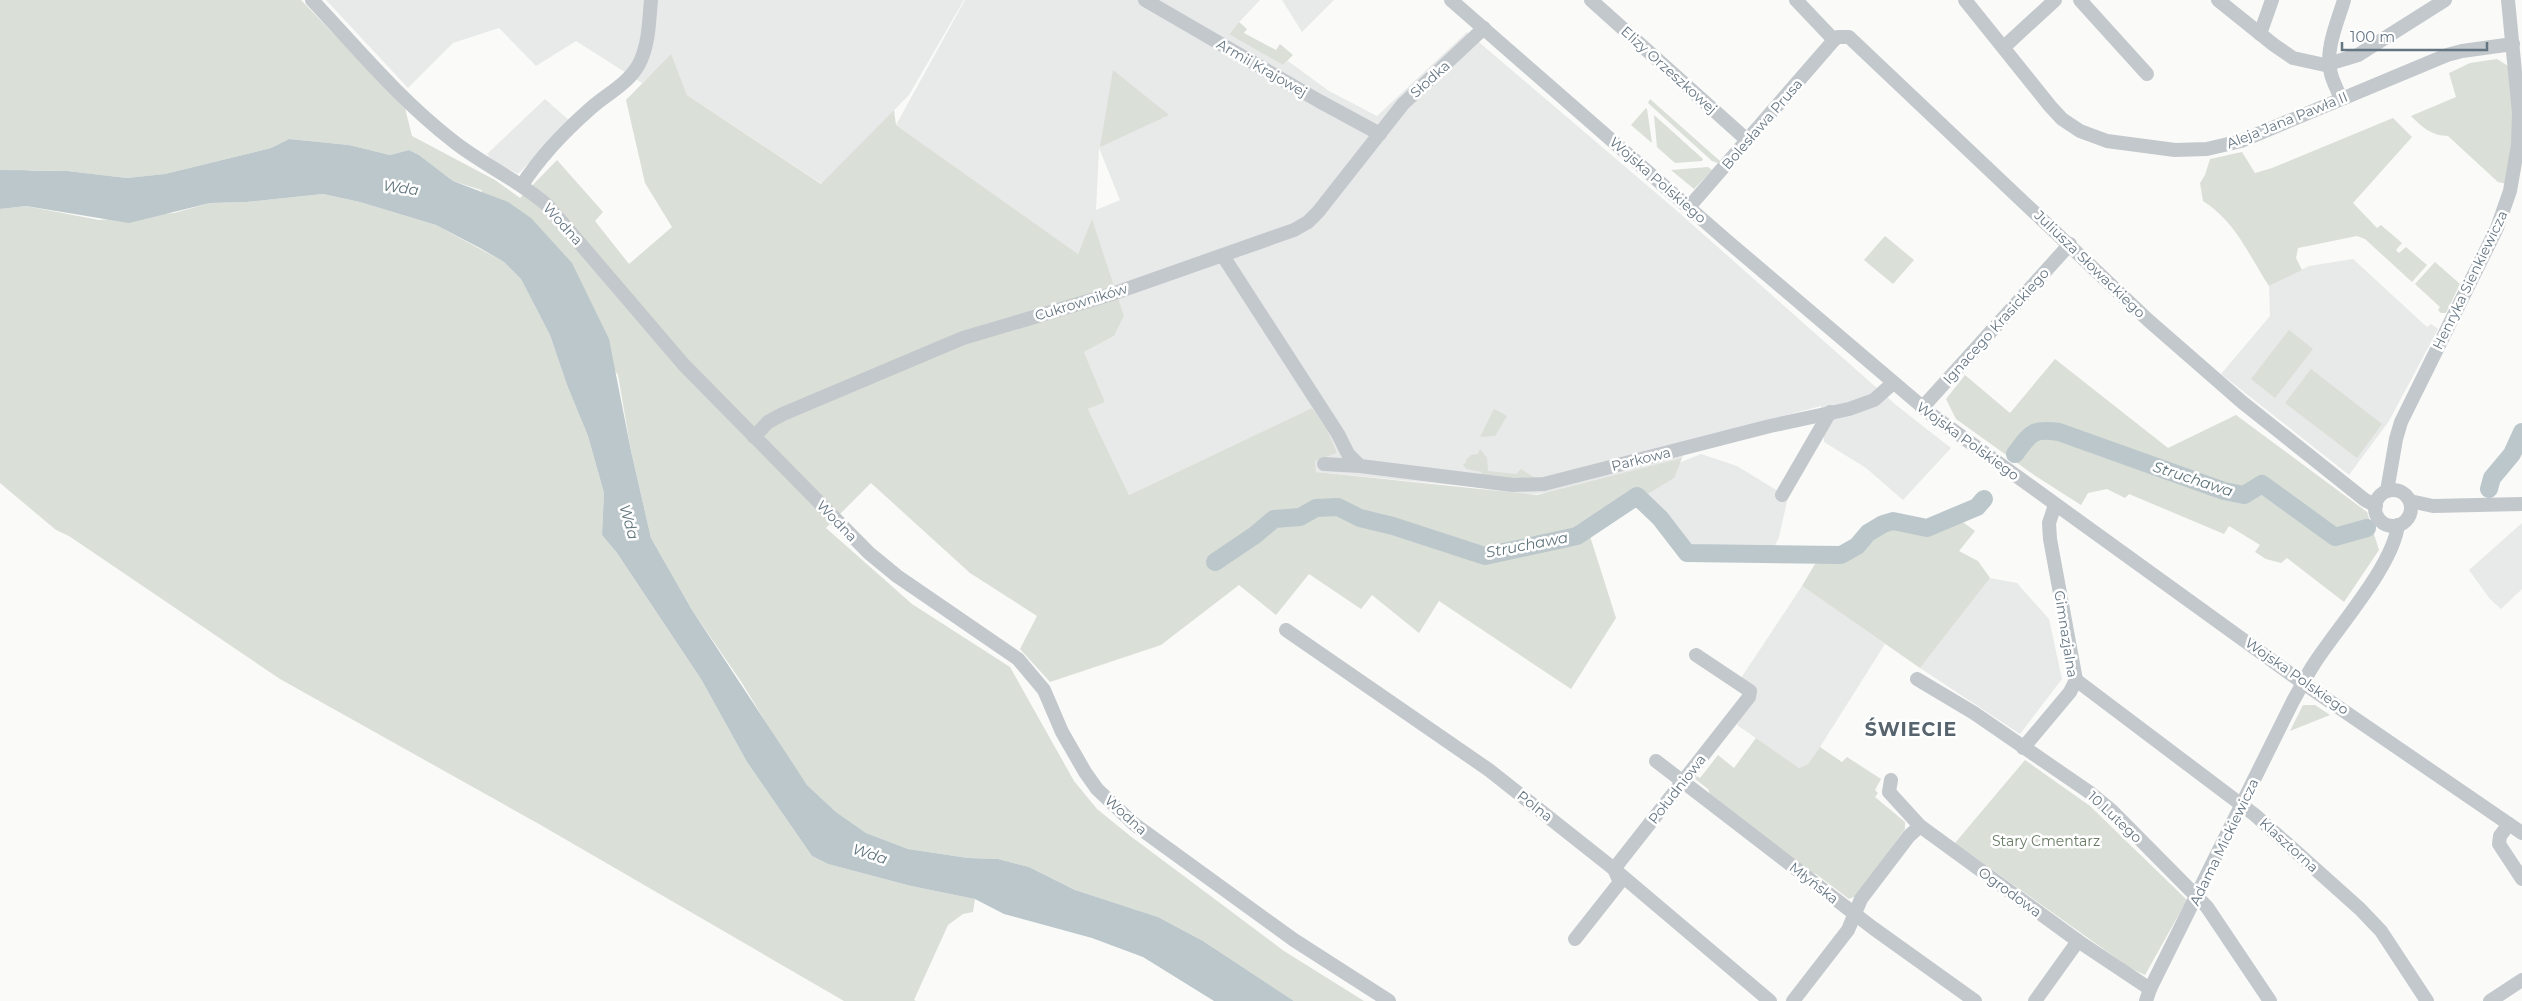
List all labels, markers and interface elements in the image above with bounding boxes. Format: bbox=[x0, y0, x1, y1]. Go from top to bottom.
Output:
scale bar bbox=[2342, 20, 2487, 52]
street label: Elizy Orzeszkowej bbox=[1617, 22, 1721, 118]
text: 100 m bbox=[2350, 27, 2395, 46]
street label: Armii Krajowej bbox=[1214, 35, 1310, 101]
street label: Słodka bbox=[1406, 56, 1454, 102]
street label: Bolesława Prusa bbox=[1718, 75, 1806, 173]
street label: Aleja Jana Pawła II bbox=[2224, 87, 2350, 153]
street label: Wojska Polskiego bbox=[1606, 133, 1710, 227]
water label: Wda bbox=[382, 176, 420, 199]
street label: Wodna bbox=[539, 199, 587, 249]
street label: Juliusza Słowackiego bbox=[2030, 206, 2149, 322]
street label: Henryka Sienkiewicza bbox=[2428, 207, 2512, 353]
street label: Ignacego Krasickiego bbox=[1939, 264, 2053, 388]
street label: Cukrowników bbox=[1033, 279, 1130, 325]
street label: Wojska Polskiego bbox=[1913, 398, 2023, 484]
street label: Parkowa bbox=[1609, 443, 1673, 475]
water label: Struchawa bbox=[2151, 457, 2236, 500]
street label: Wodna bbox=[813, 496, 861, 546]
water label: Wda bbox=[615, 502, 644, 542]
water label: Struchawa bbox=[1484, 527, 1570, 562]
street label: Gimnazjalna bbox=[2050, 589, 2082, 679]
street label: Wojska Polskiego bbox=[2242, 633, 2353, 719]
district label: ŚWIECIE bbox=[1865, 717, 1957, 741]
street label: Południowa bbox=[1644, 751, 1710, 827]
street label: Adama Mickiewicza bbox=[2185, 776, 2263, 908]
street label: Polna bbox=[1514, 787, 1556, 825]
street label: 10 Lutego bbox=[2084, 787, 2146, 847]
street label: Wodna bbox=[1101, 791, 1151, 839]
street label: Klasztorna bbox=[2256, 814, 2322, 876]
park label: Stary Cmentarz bbox=[1992, 832, 2100, 850]
water label: Wda bbox=[850, 839, 890, 868]
street label: Młyńska bbox=[1786, 858, 1842, 908]
street label: Ogrodowa bbox=[1975, 863, 2045, 921]

